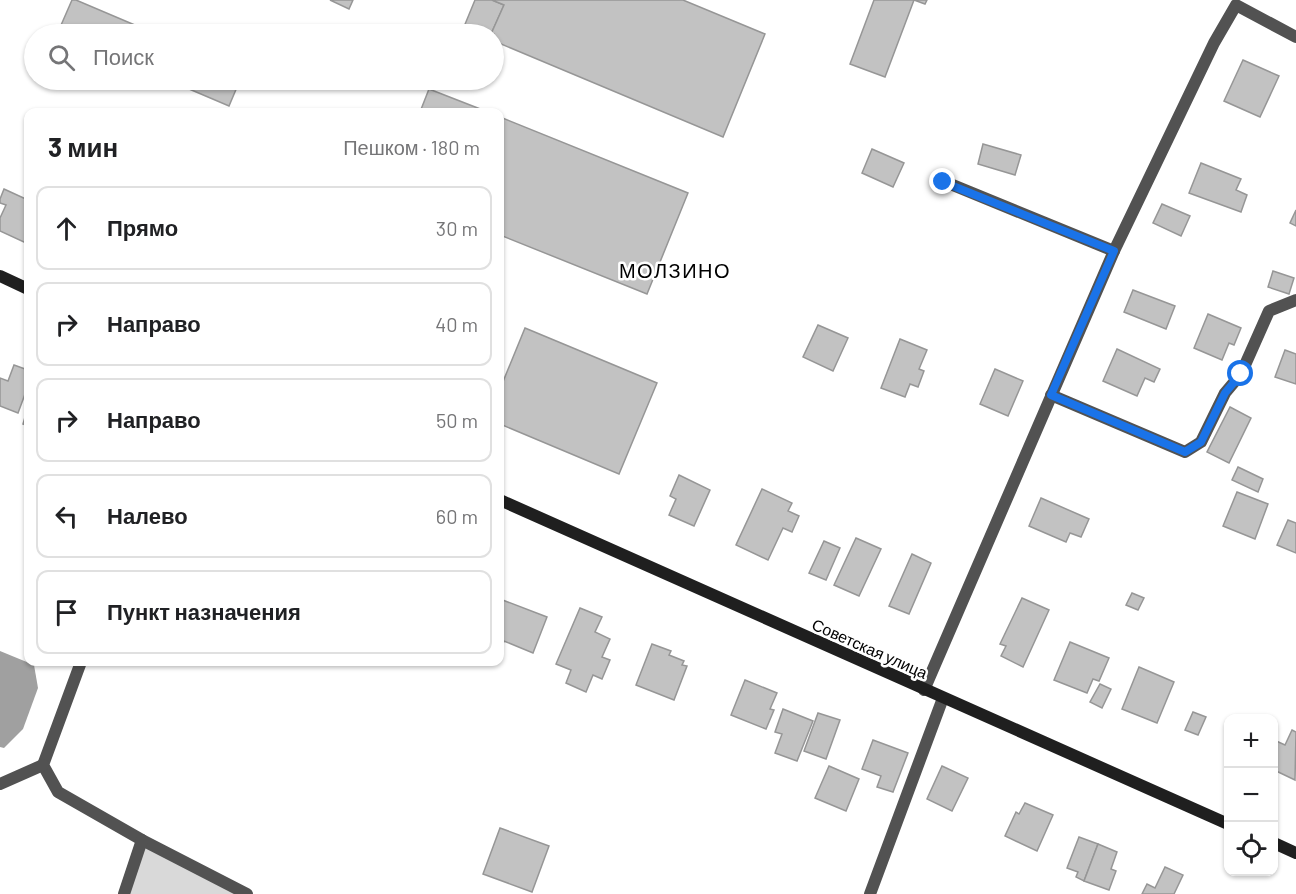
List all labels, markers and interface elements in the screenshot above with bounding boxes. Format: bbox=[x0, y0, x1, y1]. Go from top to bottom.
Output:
search box bbox=[24, 24, 504, 90]
icon: search bbox=[45, 41, 78, 74]
text: Поиск bbox=[93, 43, 154, 69]
text: 3 мин bbox=[48, 131, 118, 162]
text: Пешком · 180 m bbox=[343, 135, 480, 159]
route end bbox=[929, 168, 955, 194]
icon: ahead bbox=[50, 212, 83, 245]
text: Прямо bbox=[107, 214, 178, 240]
text: 30 m bbox=[436, 216, 478, 240]
district label: МОЛЗИНО bbox=[619, 258, 731, 282]
icon: right bbox=[50, 308, 83, 341]
text: Направо bbox=[107, 310, 201, 336]
text: 40 m bbox=[435, 312, 478, 336]
route start bbox=[1227, 360, 1253, 386]
icon: right bbox=[50, 404, 83, 437]
text: Направо bbox=[107, 406, 201, 432]
text: 50 m bbox=[436, 408, 478, 432]
icon: left bbox=[50, 500, 83, 533]
text: Налево bbox=[107, 502, 188, 528]
text: 60 m bbox=[436, 504, 478, 528]
icon: arrive bbox=[50, 596, 83, 629]
text: Пункт назначения bbox=[107, 598, 301, 624]
street label: Советская улица bbox=[809, 614, 931, 682]
map controls bbox=[1224, 714, 1278, 876]
button: + bbox=[1224, 714, 1278, 768]
button: − bbox=[1224, 768, 1278, 822]
button: locate bbox=[1224, 822, 1278, 876]

